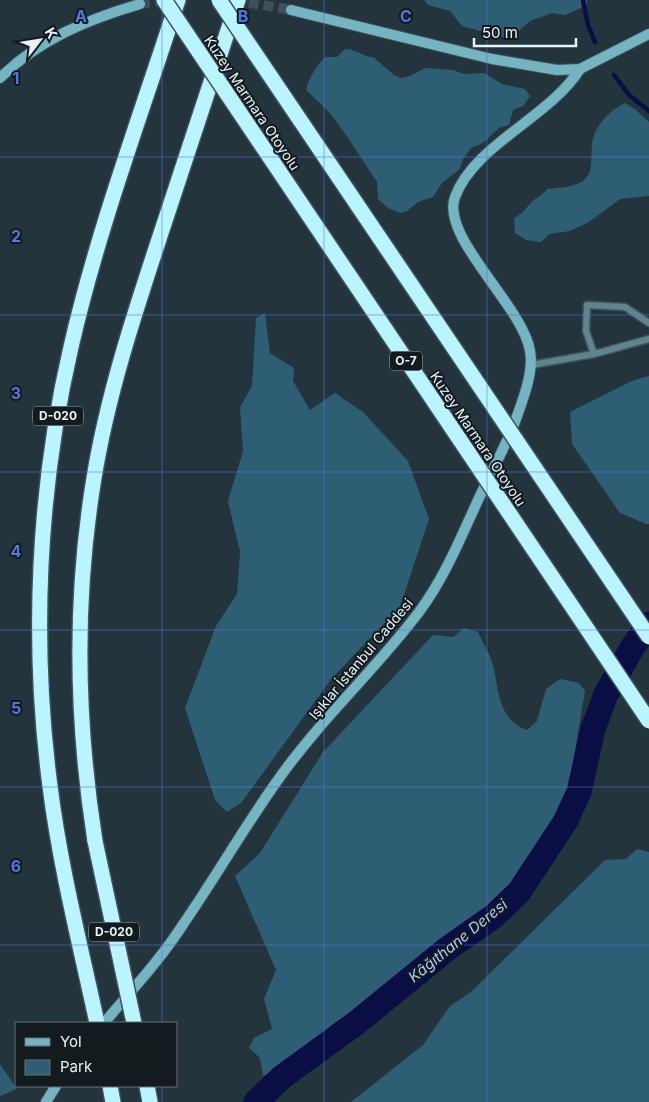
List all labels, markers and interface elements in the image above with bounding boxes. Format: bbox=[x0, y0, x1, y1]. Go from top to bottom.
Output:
text: A bbox=[75, 6, 87, 26]
text: B bbox=[238, 6, 248, 26]
text: C bbox=[400, 6, 412, 26]
north arrow bbox=[15, 15, 65, 65]
scale bar bbox=[474, 15, 576, 47]
text: 50 m bbox=[482, 23, 518, 42]
text: K bbox=[42, 24, 61, 42]
street label: Kuzey Marmara Otoyolu bbox=[201, 32, 304, 173]
text: 1 bbox=[13, 68, 19, 88]
text: 2 bbox=[11, 226, 21, 246]
road number: O-7 bbox=[390, 352, 422, 371]
street label: Kuzey Marmara Otoyolu bbox=[427, 368, 530, 509]
text: 3 bbox=[11, 383, 21, 403]
road number: D-020 bbox=[33, 406, 83, 426]
text: 4 bbox=[11, 541, 22, 561]
street label: Işıklar İstanbul Caddesi bbox=[305, 595, 416, 723]
text: 5 bbox=[11, 698, 21, 718]
text: 6 bbox=[11, 856, 21, 876]
water label: Kâğıthane Deresi bbox=[404, 895, 511, 986]
road number: D-020 bbox=[89, 922, 139, 942]
legend bbox=[15, 1022, 178, 1087]
text: Yol bbox=[60, 1032, 82, 1051]
text: Park bbox=[60, 1057, 93, 1076]

